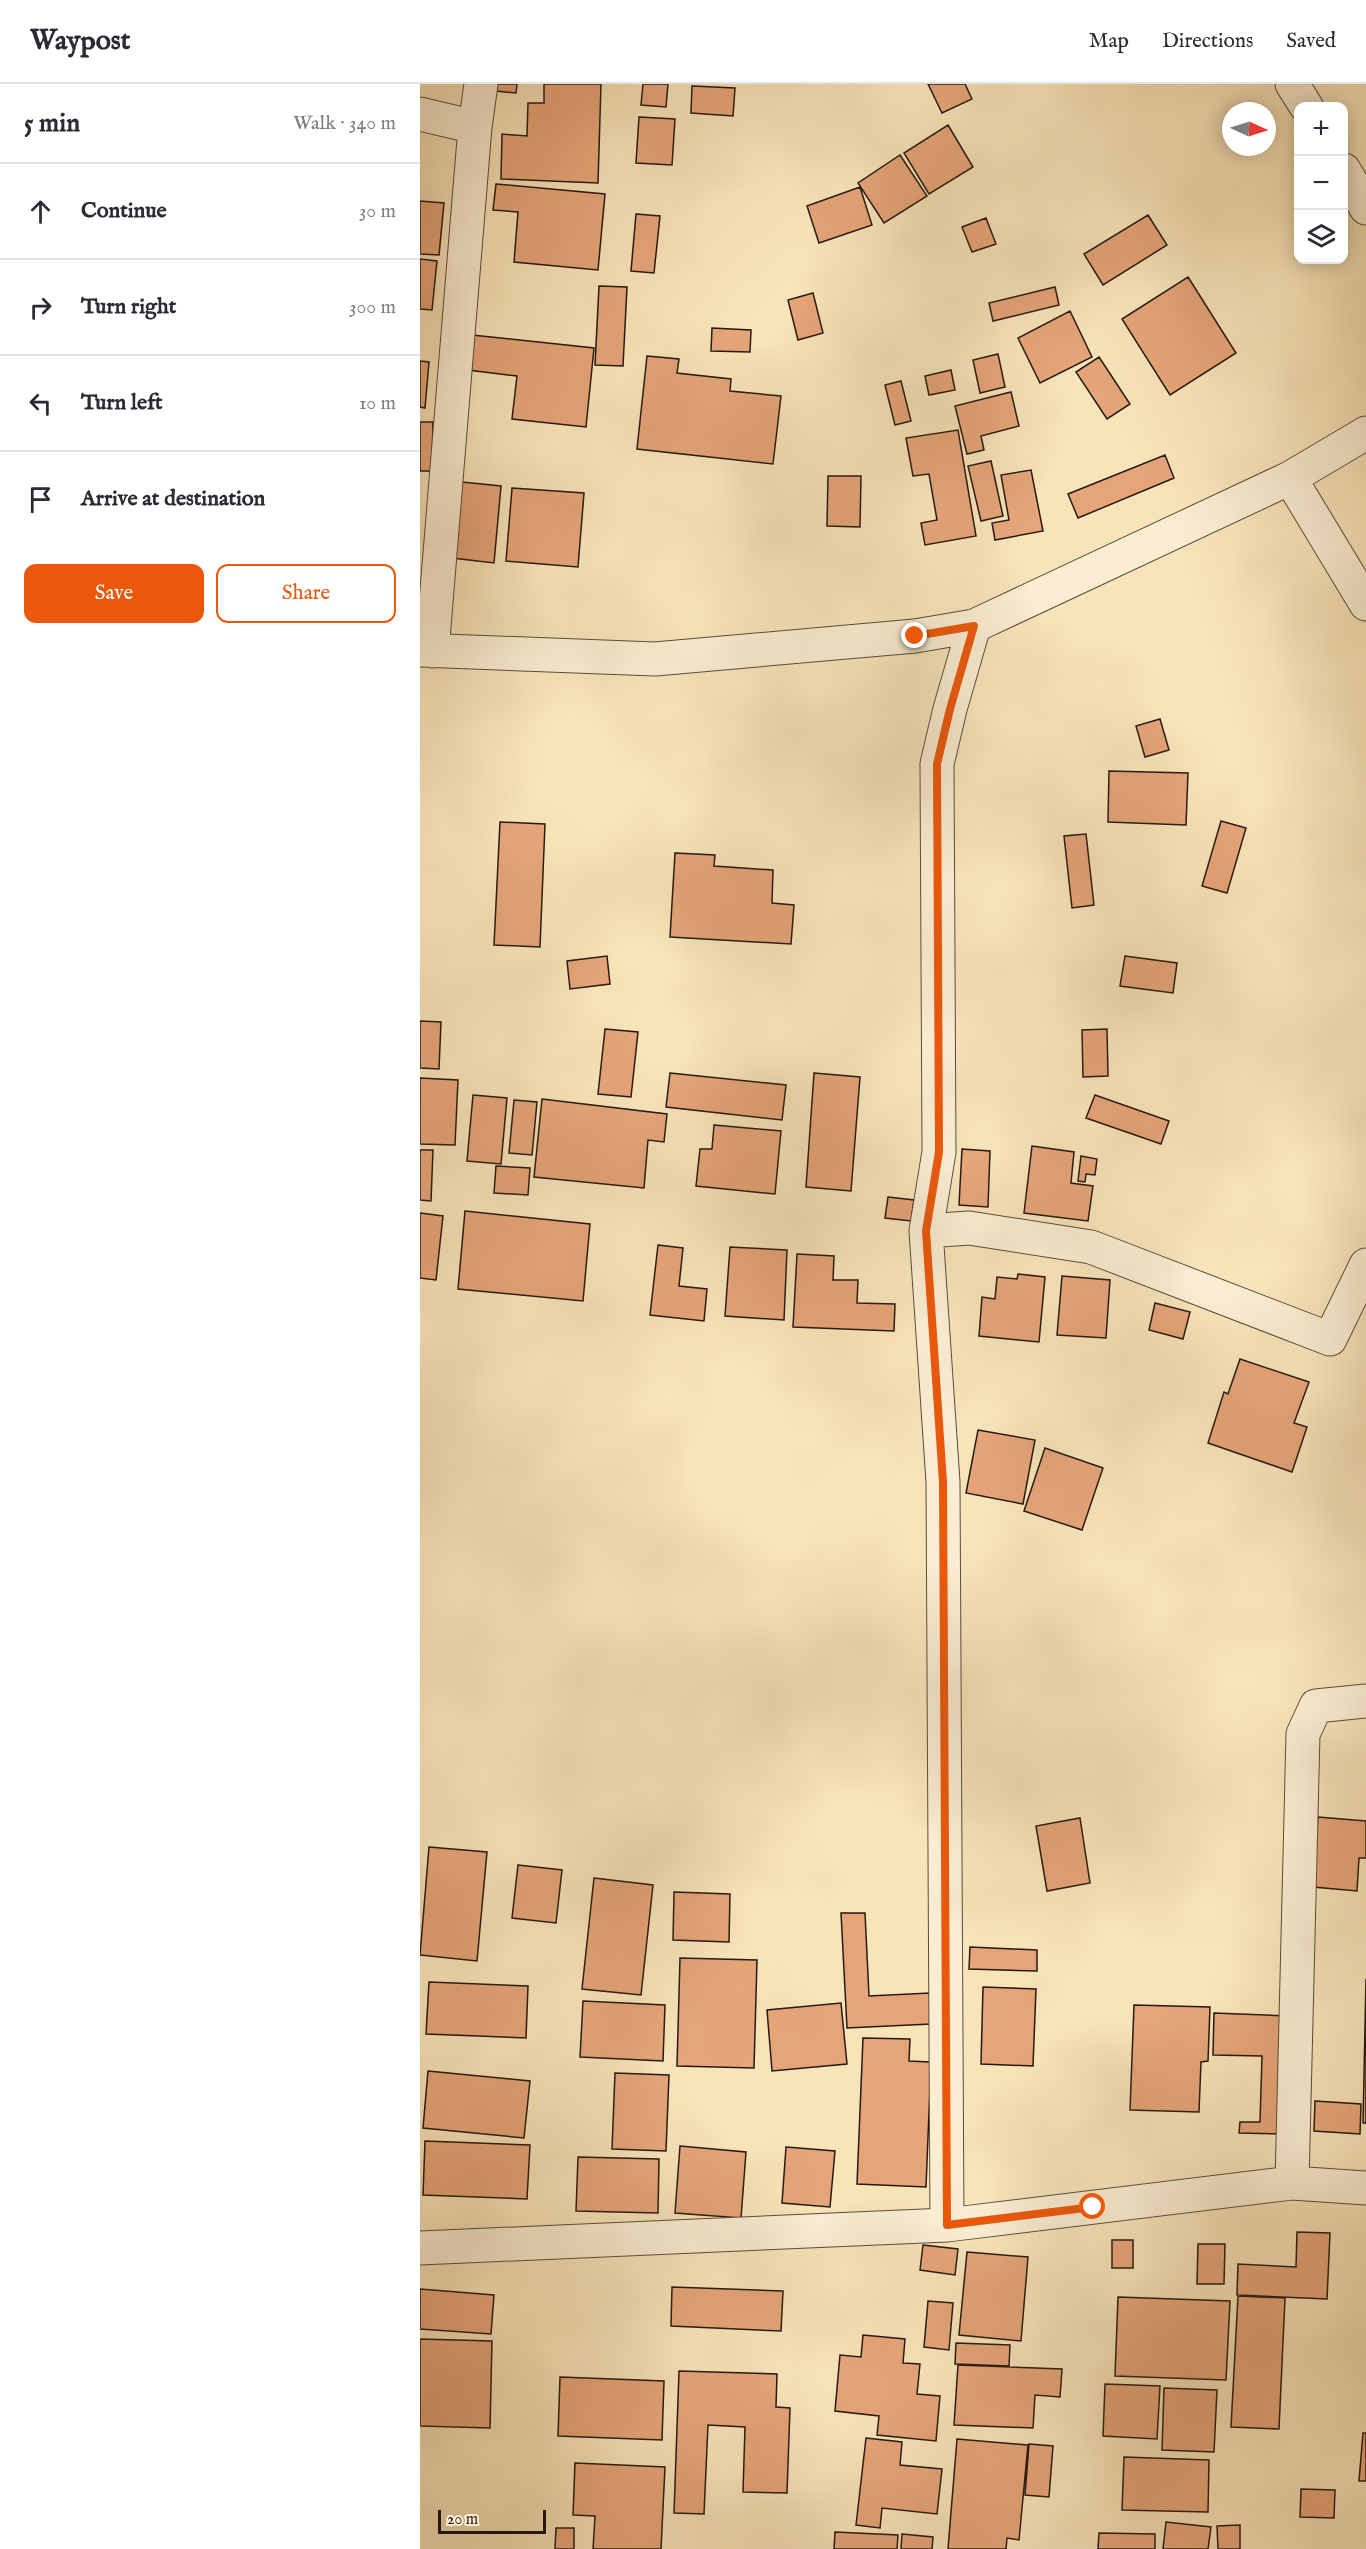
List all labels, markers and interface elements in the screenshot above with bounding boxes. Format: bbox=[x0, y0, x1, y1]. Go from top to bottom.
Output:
text: Waypost bbox=[30, 24, 130, 59]
text: Map bbox=[1089, 28, 1129, 55]
text: Directions bbox=[1162, 28, 1253, 55]
text: Saved bbox=[1286, 28, 1336, 55]
north arrow bbox=[1222, 102, 1276, 156]
map controls bbox=[1294, 102, 1348, 264]
button: + bbox=[1294, 102, 1348, 156]
text: 5 min bbox=[24, 107, 80, 140]
text: Walk · 340 m bbox=[293, 111, 396, 136]
button: − bbox=[1294, 156, 1348, 210]
icon: ahead bbox=[24, 195, 57, 228]
text: Continue bbox=[81, 197, 167, 225]
text: 30 m bbox=[359, 199, 396, 224]
button: layers bbox=[1294, 210, 1348, 264]
icon: right bbox=[24, 291, 57, 324]
text: Turn right bbox=[81, 293, 176, 321]
text: 300 m bbox=[349, 295, 396, 320]
icon: left bbox=[24, 387, 57, 420]
text: Turn left bbox=[81, 389, 163, 417]
text: 10 m bbox=[359, 391, 396, 416]
icon: arrive bbox=[24, 483, 57, 516]
text: Arrive at destination bbox=[81, 485, 265, 513]
button: Save bbox=[24, 564, 204, 623]
button: Share bbox=[216, 564, 396, 623]
route end bbox=[901, 622, 927, 648]
route start bbox=[1079, 2193, 1105, 2219]
scale bar bbox=[438, 2507, 546, 2534]
text: 20 m bbox=[447, 2510, 478, 2530]

